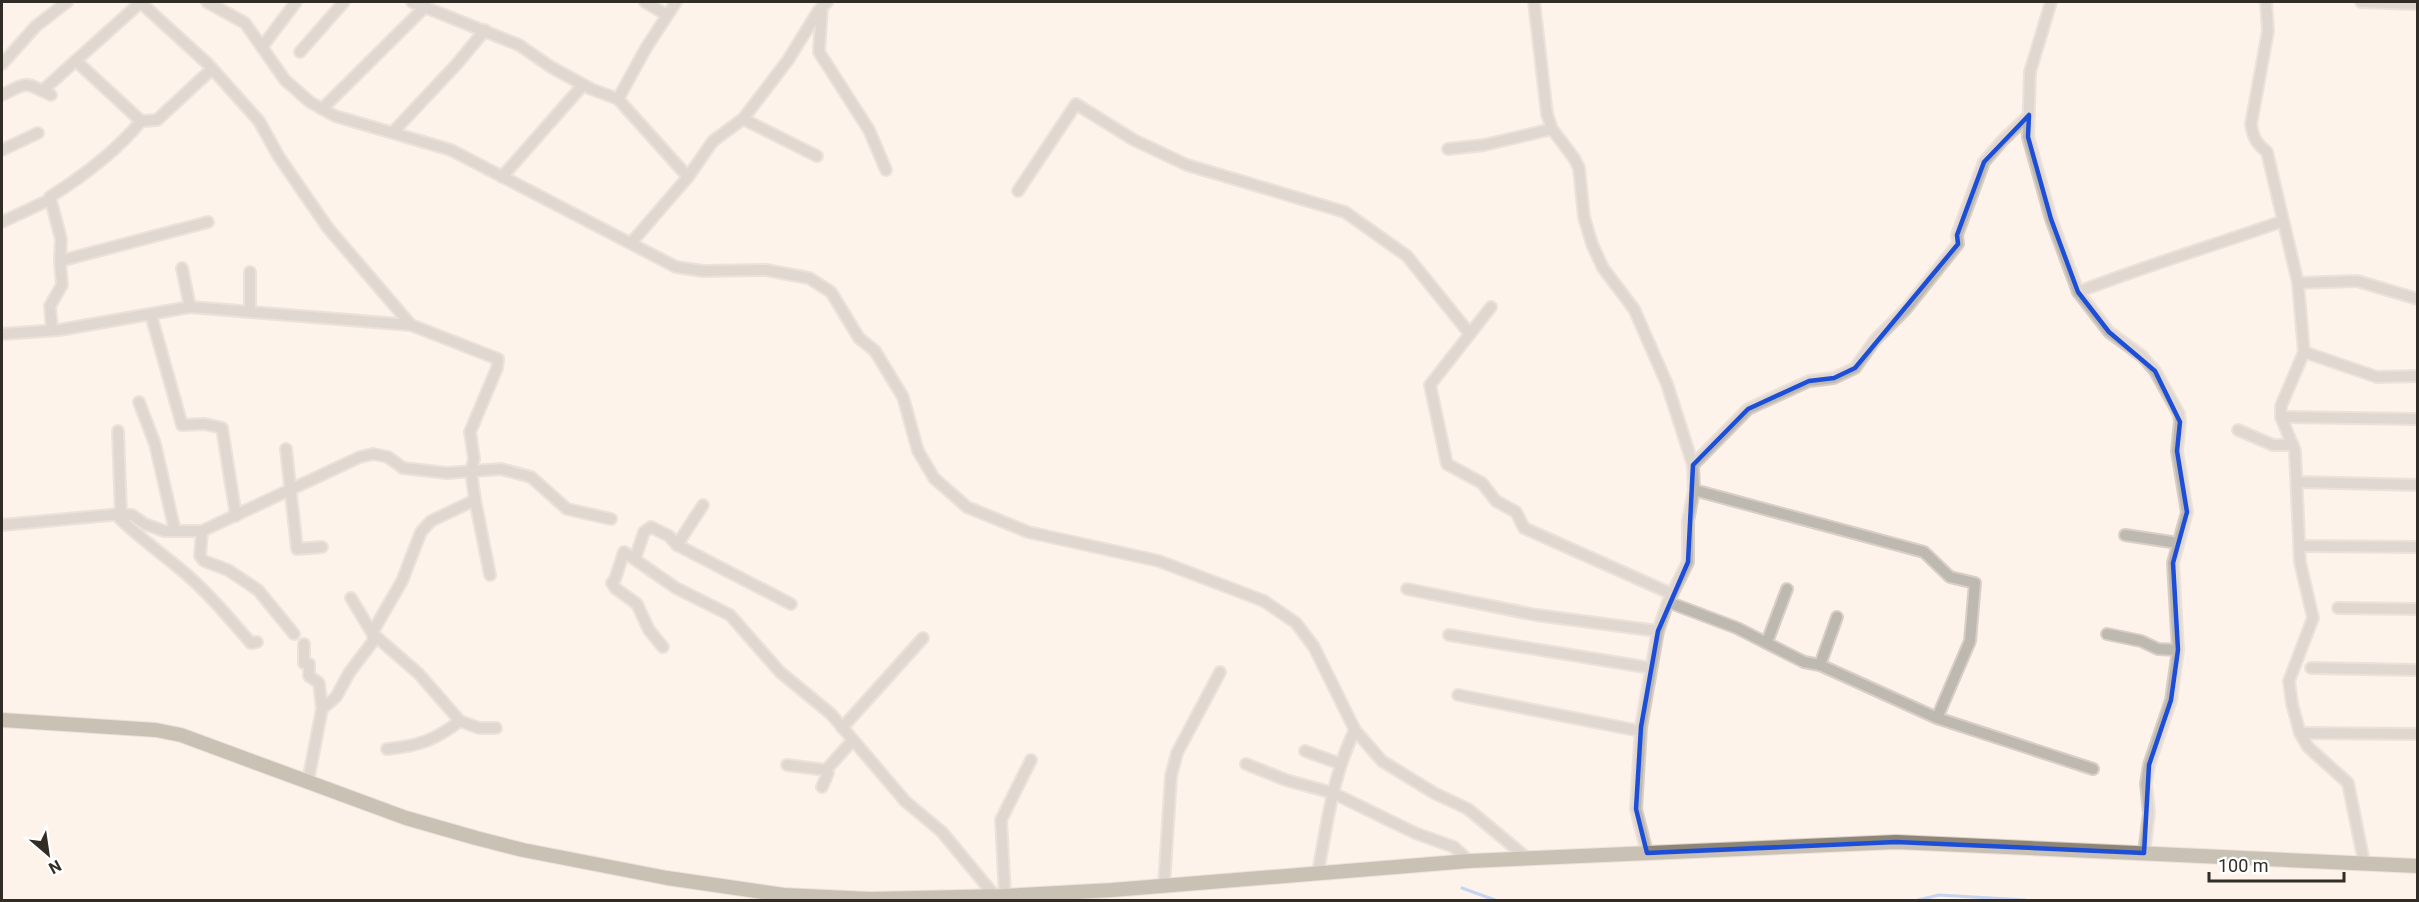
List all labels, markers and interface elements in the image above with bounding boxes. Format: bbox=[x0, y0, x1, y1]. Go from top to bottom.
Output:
north arrow bbox=[18, 824, 78, 884]
scale bar bbox=[2209, 845, 2344, 883]
text: 100 m bbox=[2218, 855, 2269, 876]
text: N bbox=[45, 856, 65, 878]

